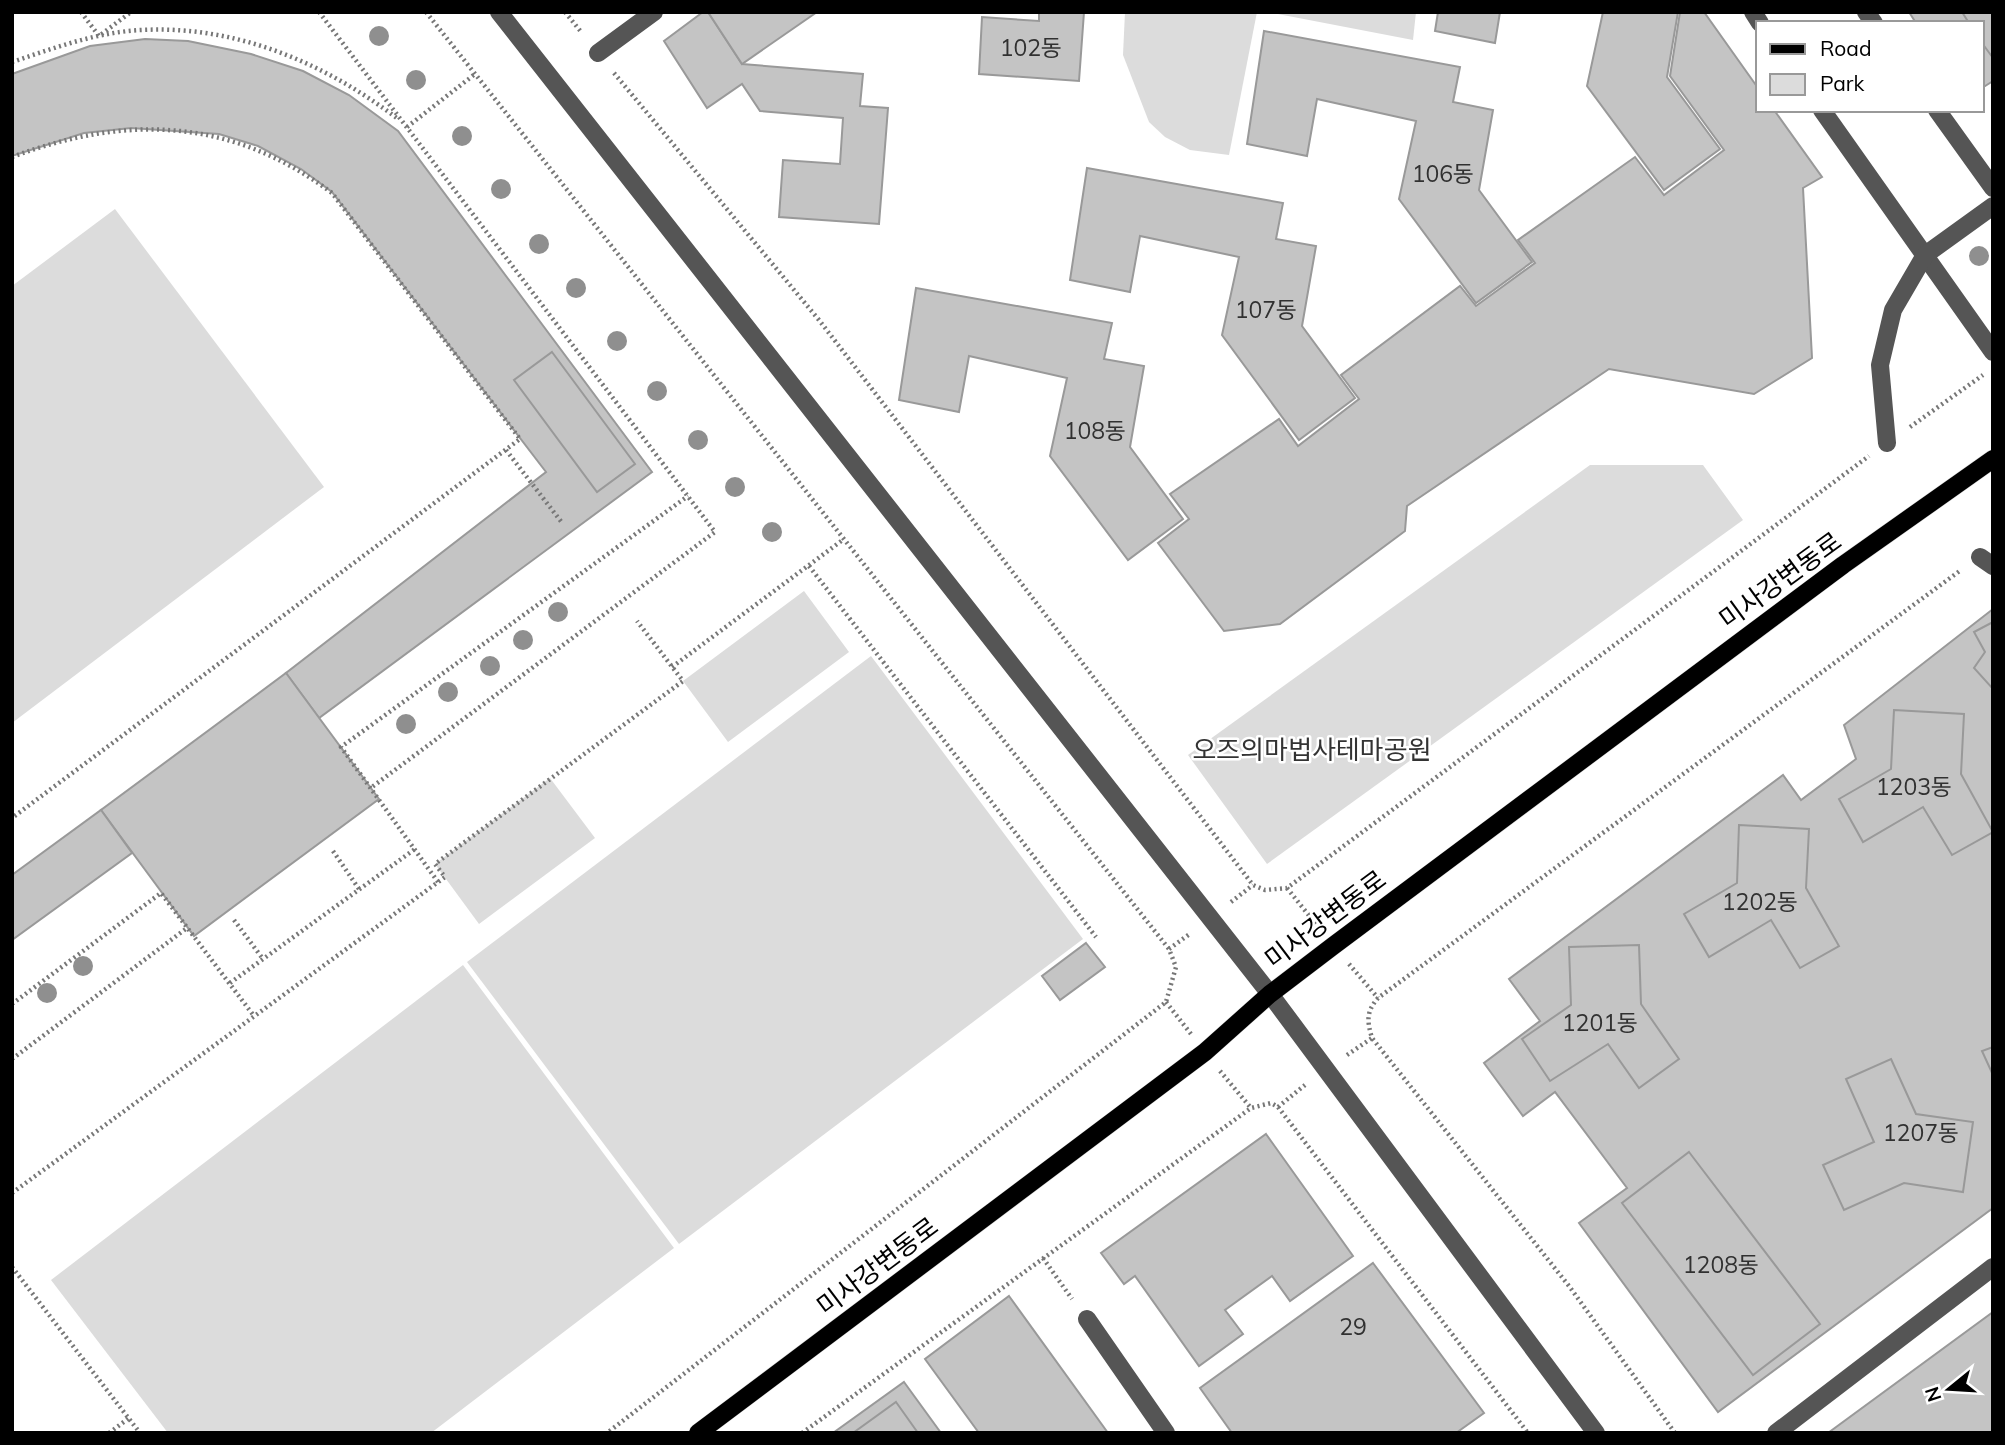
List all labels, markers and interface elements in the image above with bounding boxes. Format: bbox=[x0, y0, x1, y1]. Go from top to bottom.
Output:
legend bbox=[1756, 21, 1984, 112]
house number: 102동 bbox=[1000, 33, 1062, 62]
text: Road bbox=[1820, 35, 1871, 61]
text: Park bbox=[1820, 70, 1864, 96]
house number: 106동 bbox=[1412, 159, 1474, 188]
house number: 107동 bbox=[1235, 295, 1297, 324]
house number: 108동 bbox=[1064, 416, 1126, 445]
street label: 미사강변동로 bbox=[1712, 524, 1848, 636]
park label: 오즈의마법사테마공원 bbox=[1192, 733, 1432, 766]
house number: 1203동 bbox=[1876, 772, 1952, 801]
street label: 미사강변동로 bbox=[1258, 863, 1392, 975]
house number: 1202동 bbox=[1722, 887, 1798, 916]
house number: 1201동 bbox=[1562, 1008, 1638, 1037]
house number: 1207동 bbox=[1883, 1118, 1959, 1147]
street label: 미사강변동로 bbox=[810, 1210, 944, 1322]
house number: 1208동 bbox=[1683, 1250, 1759, 1279]
house number: 29 bbox=[1339, 1312, 1367, 1341]
north arrow bbox=[1914, 1354, 1984, 1424]
text: N bbox=[1919, 1384, 1946, 1405]

